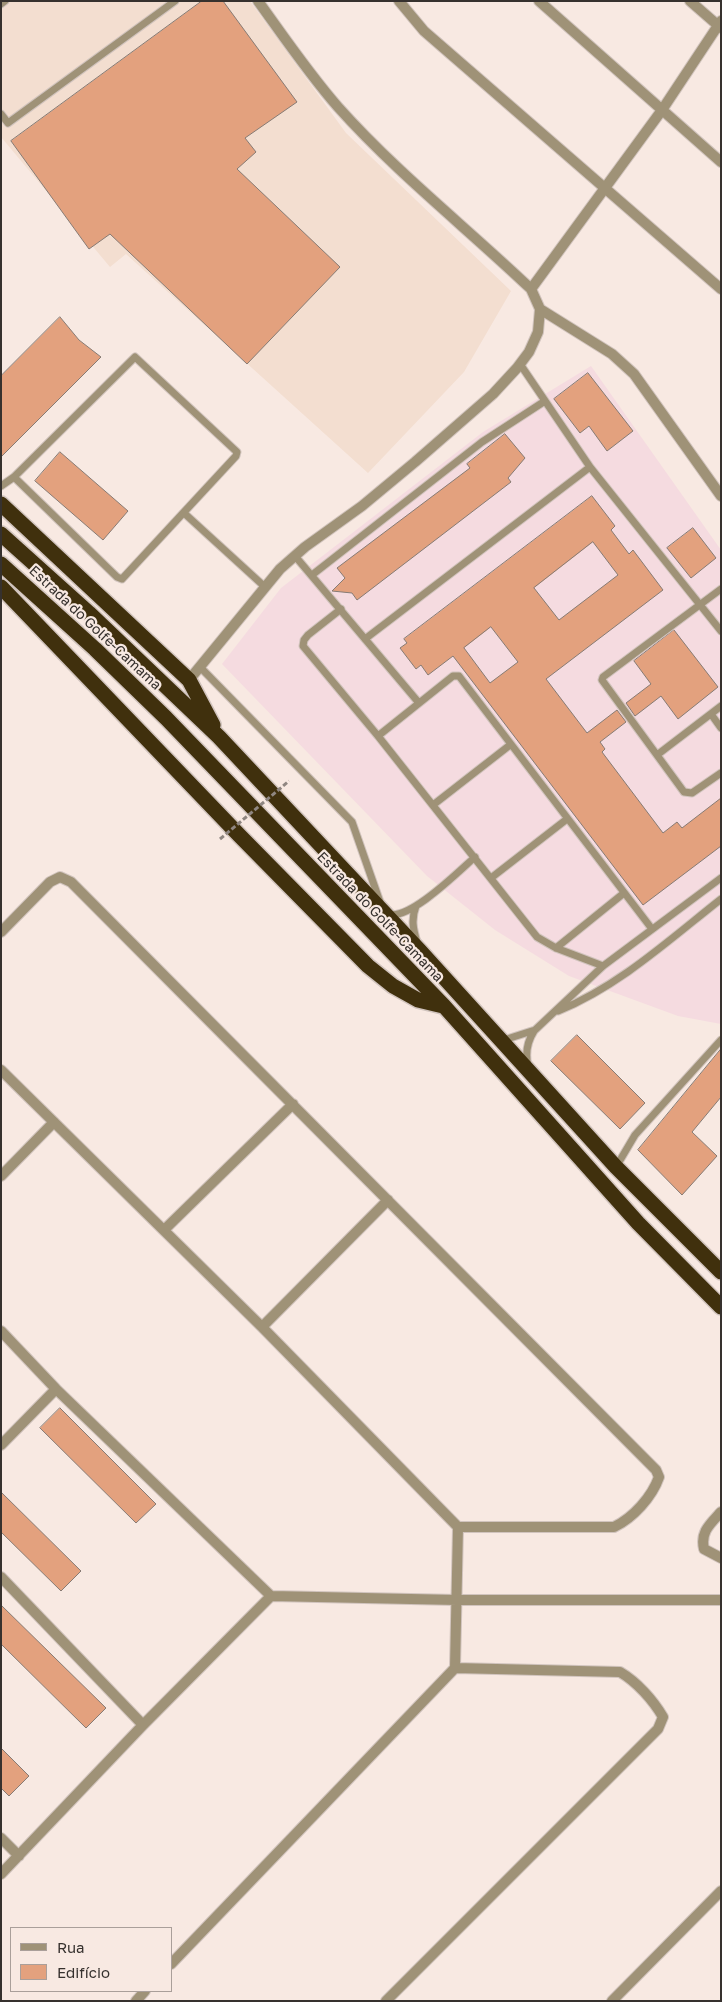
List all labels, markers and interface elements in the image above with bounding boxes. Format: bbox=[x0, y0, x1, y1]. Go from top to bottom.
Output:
street label: Estrada do Golfe-Camama bbox=[26, 562, 164, 694]
street label: Estrada do Golfe-Camama bbox=[313, 848, 447, 986]
legend bbox=[10, 1927, 172, 1992]
text: Rua bbox=[57, 1938, 84, 1956]
text: Edifício bbox=[57, 1963, 110, 1981]

